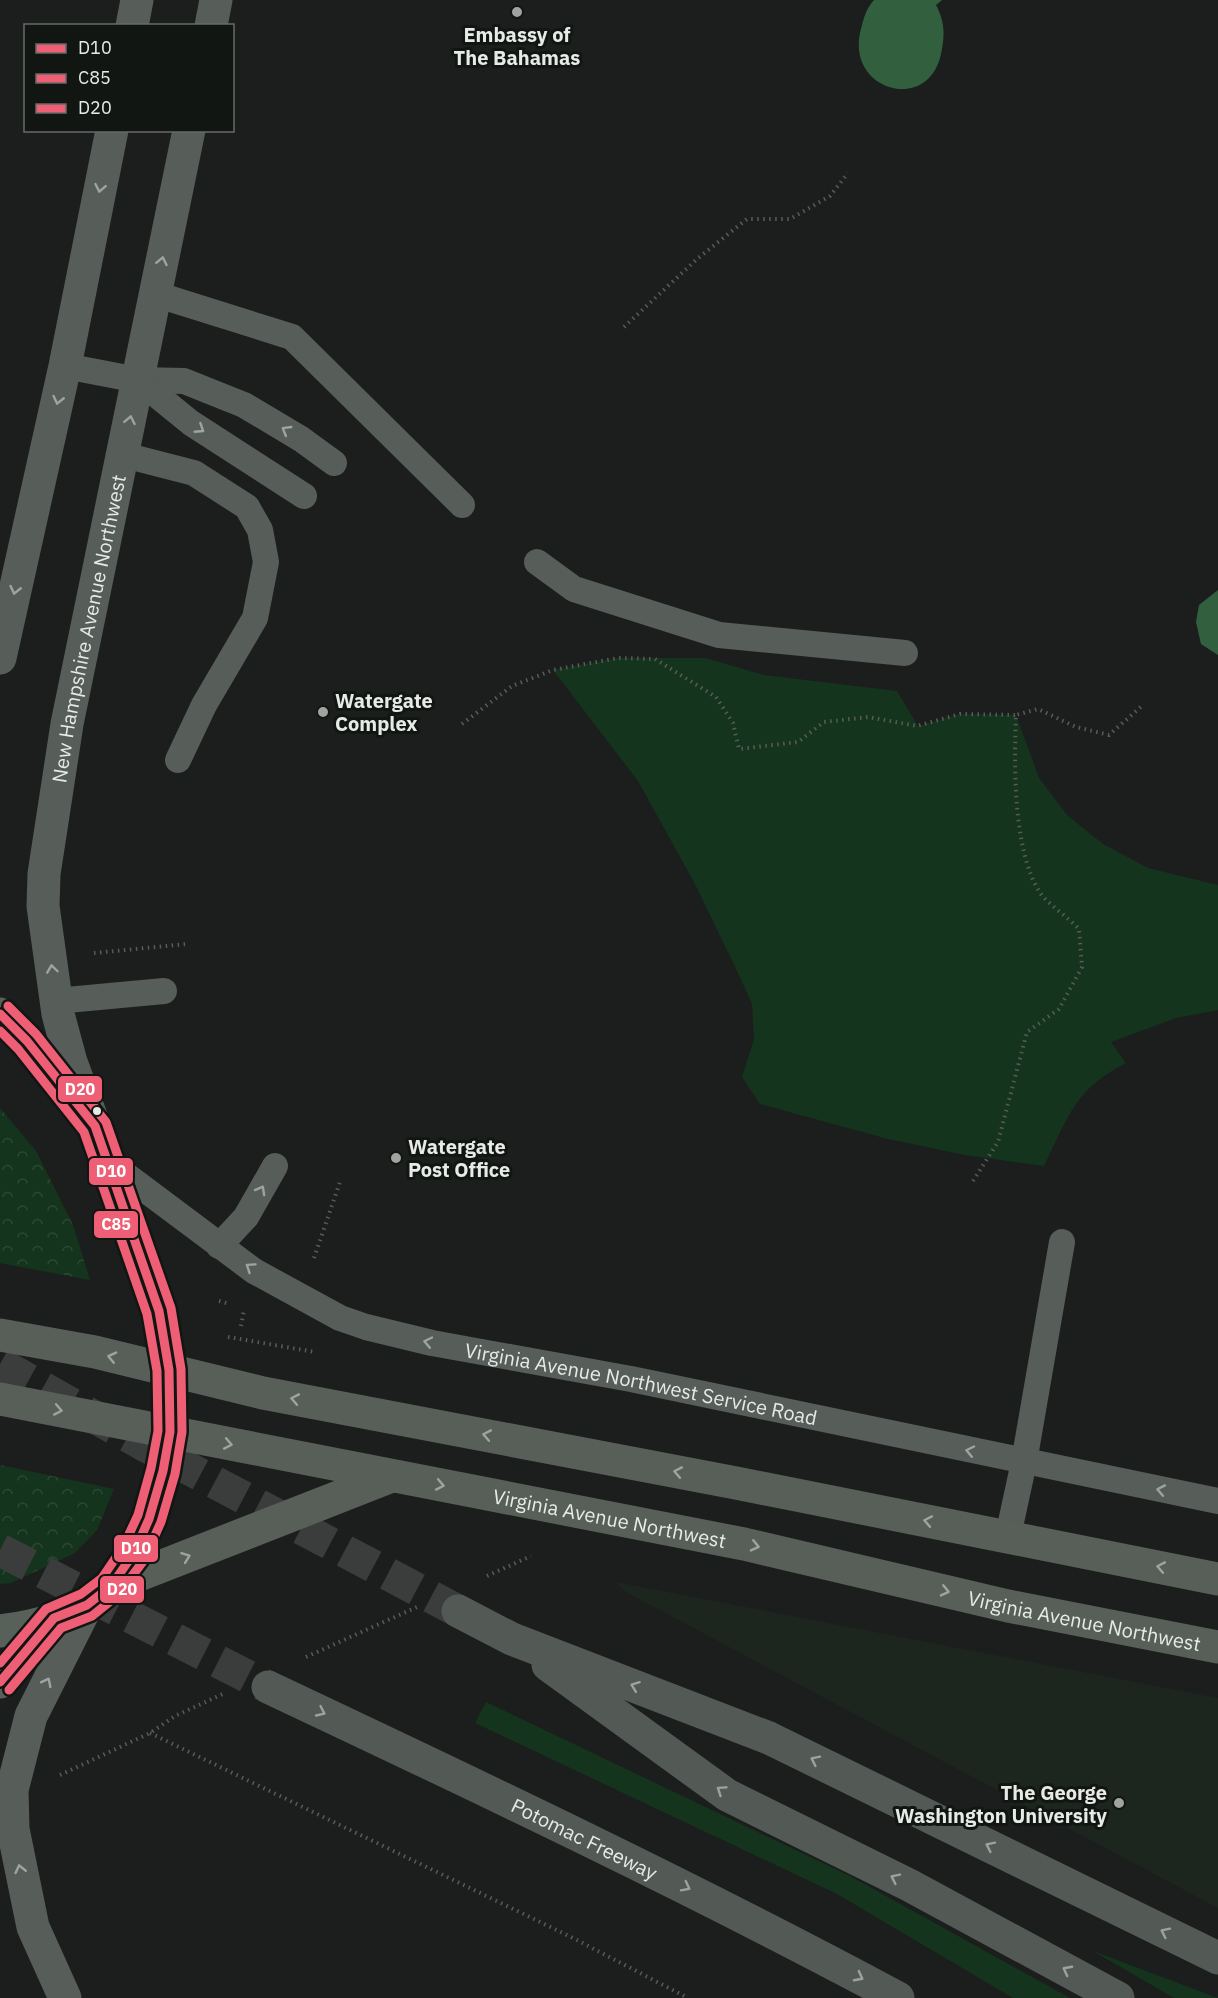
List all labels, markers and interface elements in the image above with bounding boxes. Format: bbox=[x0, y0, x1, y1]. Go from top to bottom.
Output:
marker: Embassy of The Bahamas bbox=[510, 5, 524, 19]
place label: Embassy of The Bahamas bbox=[454, 21, 580, 71]
legend bbox=[24, 24, 234, 132]
text: D10 bbox=[78, 36, 112, 59]
text: C85 bbox=[78, 66, 111, 89]
text: D20 bbox=[78, 96, 112, 119]
one-way arrow bbox=[94, 183, 107, 193]
one-way arrow bbox=[155, 256, 168, 266]
one-way arrow bbox=[52, 394, 65, 404]
one-way arrow bbox=[123, 415, 136, 425]
one-way arrow bbox=[193, 422, 204, 433]
one-way arrow bbox=[282, 426, 292, 437]
street label: New Hampshire Avenue Northwest bbox=[45, 472, 131, 784]
one-way arrow bbox=[10, 585, 23, 595]
place label: Watergate Complex bbox=[335, 687, 433, 737]
marker: Watergate Complex bbox=[316, 705, 330, 719]
one-way arrow bbox=[46, 965, 58, 974]
line badge: D20 bbox=[57, 1075, 103, 1103]
text: D20 bbox=[65, 1079, 96, 1099]
unlabelled marker bbox=[91, 1105, 103, 1117]
place label: Watergate Post Office bbox=[408, 1133, 510, 1183]
marker: Watergate Post Office bbox=[389, 1151, 403, 1165]
line badge: D10 bbox=[88, 1157, 134, 1186]
text: D10 bbox=[96, 1161, 127, 1181]
one-way arrow bbox=[254, 1186, 265, 1196]
line badge: C85 bbox=[93, 1210, 139, 1239]
text: C85 bbox=[101, 1214, 131, 1234]
one-way arrow bbox=[246, 1263, 256, 1275]
one-way arrow bbox=[424, 1336, 434, 1349]
street label: Virginia Avenue Northwest Service Road bbox=[463, 1336, 820, 1431]
one-way arrow bbox=[108, 1351, 118, 1364]
one-way arrow bbox=[290, 1393, 300, 1406]
one-way arrow bbox=[53, 1403, 62, 1415]
one-way arrow bbox=[482, 1429, 492, 1442]
one-way arrow bbox=[222, 1437, 232, 1450]
one-way arrow bbox=[965, 1445, 975, 1458]
one-way arrow bbox=[674, 1466, 684, 1479]
one-way arrow bbox=[434, 1478, 444, 1491]
street label: Virginia Avenue Northwest bbox=[491, 1482, 728, 1554]
one-way arrow bbox=[1156, 1484, 1166, 1497]
one-way arrow bbox=[924, 1515, 934, 1528]
line badge: D10 bbox=[113, 1534, 159, 1563]
text: D10 bbox=[121, 1538, 152, 1558]
one-way arrow bbox=[750, 1539, 760, 1552]
one-way arrow bbox=[179, 1552, 190, 1564]
one-way arrow bbox=[1156, 1561, 1166, 1574]
line badge: D20 bbox=[99, 1575, 145, 1604]
text: D20 bbox=[107, 1579, 138, 1599]
one-way arrow bbox=[939, 1584, 949, 1597]
street label: Virginia Avenue Northwest bbox=[965, 1584, 1203, 1657]
one-way arrow bbox=[40, 1677, 52, 1688]
one-way arrow bbox=[630, 1681, 641, 1694]
one-way arrow bbox=[314, 1705, 325, 1717]
one-way arrow bbox=[811, 1756, 822, 1768]
place label: The George Washington University bbox=[895, 1779, 1107, 1829]
one-way arrow bbox=[717, 1786, 728, 1797]
street label: Potomac Freeway bbox=[507, 1791, 662, 1886]
marker: The George Washington University bbox=[1112, 1796, 1126, 1810]
one-way arrow bbox=[986, 1842, 997, 1854]
one-way arrow bbox=[15, 1865, 28, 1875]
one-way arrow bbox=[890, 1874, 901, 1886]
one-way arrow bbox=[680, 1880, 690, 1891]
one-way arrow bbox=[1161, 1928, 1172, 1940]
one-way arrow bbox=[1063, 1966, 1073, 1977]
one-way arrow bbox=[853, 1970, 863, 1981]

